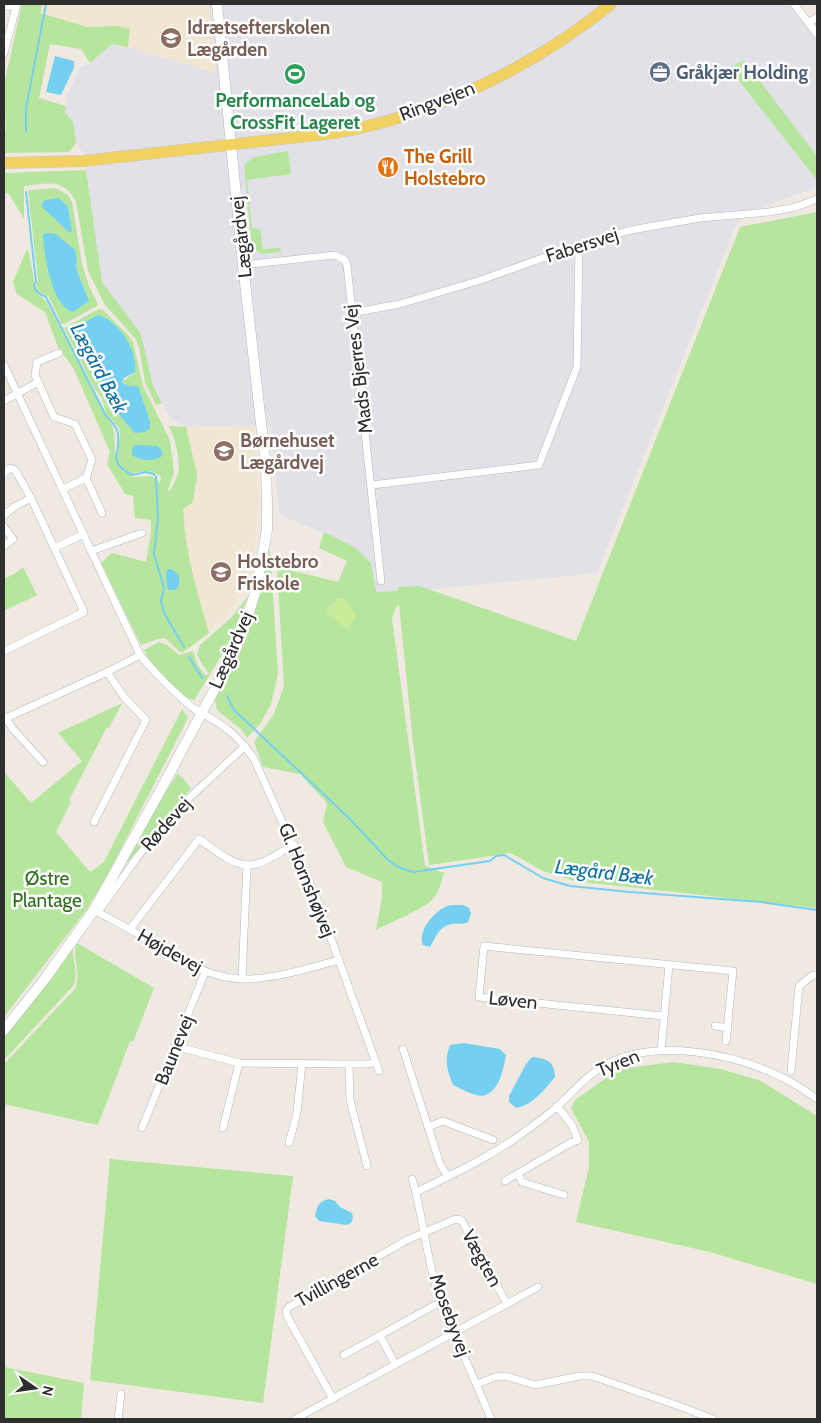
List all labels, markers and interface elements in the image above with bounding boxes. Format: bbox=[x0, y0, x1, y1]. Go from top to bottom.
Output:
place label: Idrætsefterskolen Lægården bbox=[187, 16, 330, 61]
school or university icon: Idrætsefterskolen Lægården bbox=[159, 26, 183, 50]
office icon: Gråkjær Holding bbox=[648, 60, 672, 84]
place label: Gråkjær Holding bbox=[676, 61, 809, 84]
sports icon: PerformanceLab og CrossFit Lageret bbox=[283, 62, 307, 86]
street label: Ringvejen bbox=[396, 76, 478, 126]
place label: PerformanceLab og CrossFit Lageret bbox=[215, 89, 375, 134]
place label: The Grill Holstebro bbox=[404, 145, 486, 190]
restaurant icon: The Grill Holstebro bbox=[376, 155, 400, 179]
street label: Lægårdvej bbox=[225, 195, 257, 279]
street label: Fabersvej bbox=[543, 222, 621, 268]
street label: Mads Bjerres Vej bbox=[339, 303, 377, 435]
water label: Lægård Bæk bbox=[65, 319, 133, 418]
place label: Børnehuset Lægårdvej bbox=[240, 429, 335, 474]
school or university icon: Børnehuset Lægårdvej bbox=[212, 439, 236, 463]
place label: Holstebro Friskole bbox=[237, 550, 319, 595]
school or university icon: Holstebro Friskole bbox=[209, 560, 233, 584]
street label: Lægårdvej bbox=[204, 608, 258, 692]
street label: Rødevej bbox=[136, 792, 196, 856]
street label: Gl. Hornshøjvej bbox=[274, 820, 340, 940]
water label: Lægård Bæk bbox=[554, 854, 656, 890]
park label: Østre Plantage bbox=[12, 867, 82, 912]
street label: Højdevej bbox=[133, 924, 207, 978]
street label: Løven bbox=[487, 986, 539, 1014]
street label: Baunevej bbox=[150, 1012, 198, 1088]
street label: Tyren bbox=[593, 1044, 643, 1082]
street label: Vægten bbox=[457, 1225, 507, 1291]
street label: Tvillingerne bbox=[292, 1248, 383, 1312]
street label: Mosebyvej bbox=[424, 1271, 476, 1359]
north arrow bbox=[10, 1363, 60, 1413]
text: N bbox=[38, 1384, 58, 1398]

